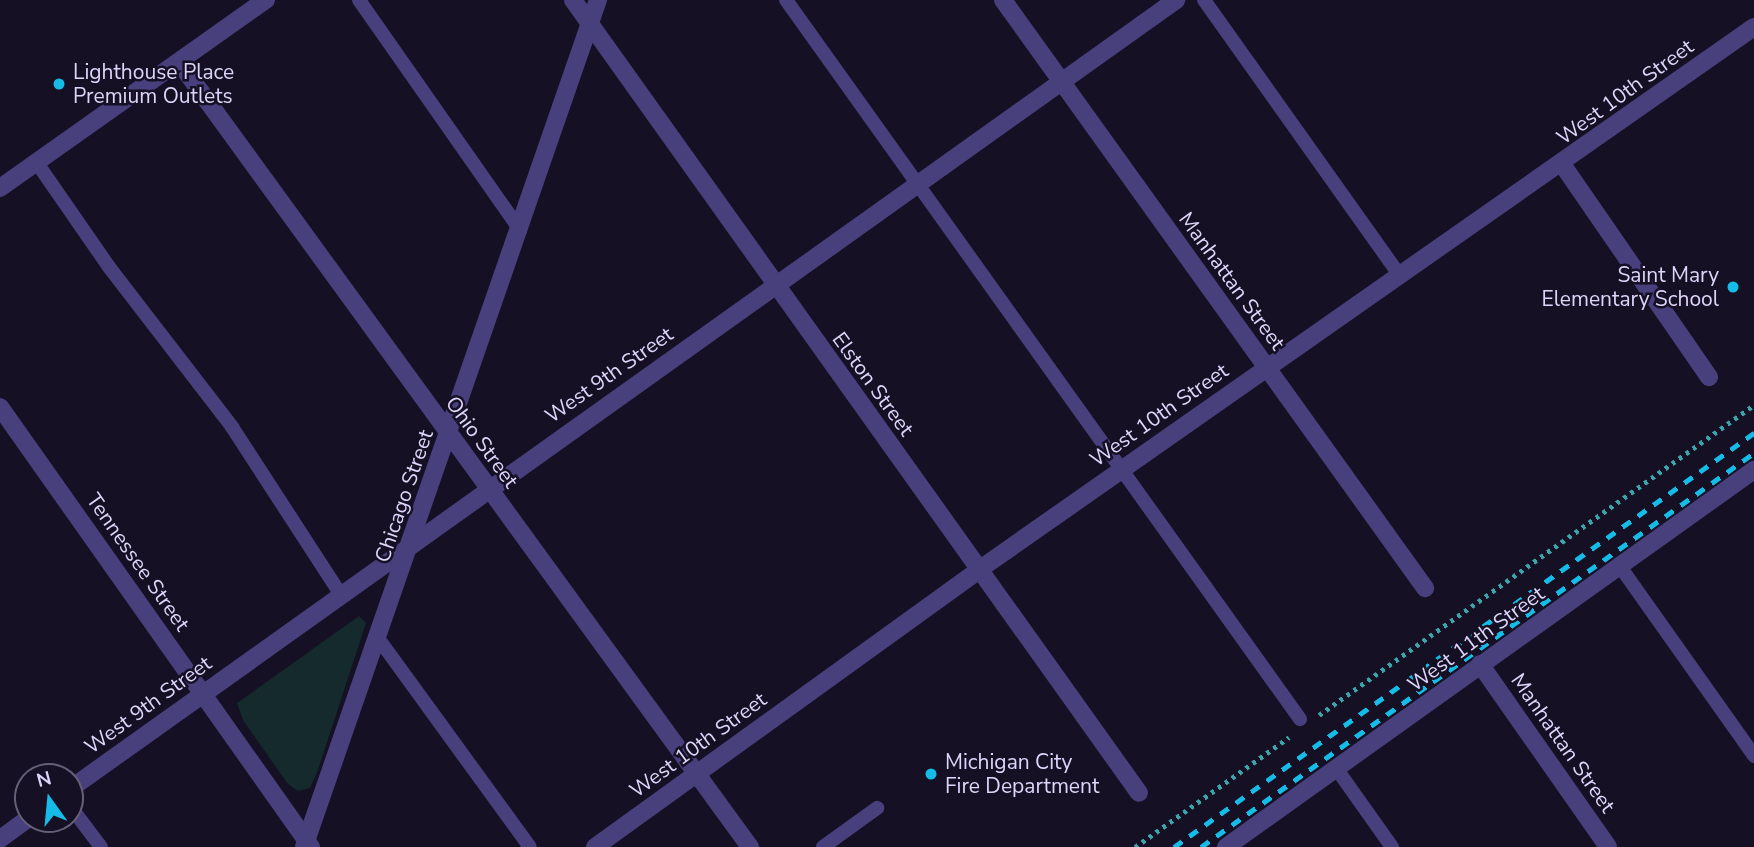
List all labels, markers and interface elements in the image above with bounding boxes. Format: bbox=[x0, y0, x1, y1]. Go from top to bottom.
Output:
street label: West 10th Street bbox=[1552, 34, 1698, 150]
place label: Lighthouse Place Premium Outlets bbox=[73, 59, 234, 109]
marker: Lighthouse Place Premium Outlets bbox=[51, 76, 67, 92]
street label: Manhattan Street bbox=[1174, 207, 1290, 355]
place label: Saint Mary Elementary School bbox=[1541, 262, 1719, 312]
marker: Saint Mary Elementary School bbox=[1725, 279, 1741, 295]
street label: West 9th Street bbox=[540, 322, 678, 428]
street label: Elston Street bbox=[827, 327, 919, 441]
street label: West 10th Street bbox=[1085, 358, 1233, 472]
street label: Ohio Street bbox=[440, 391, 524, 493]
street label: Chicago Street bbox=[370, 426, 438, 566]
street label: Tennessee Street bbox=[81, 488, 195, 636]
street label: West 11th Street bbox=[1403, 581, 1549, 697]
street label: West 9th Street bbox=[80, 651, 216, 759]
street label: Manhattan Street bbox=[1506, 669, 1620, 817]
street label: West 10th Street bbox=[625, 687, 771, 803]
place label: Michigan City Fire Department bbox=[945, 749, 1099, 799]
north arrow bbox=[14, 763, 84, 833]
text: N bbox=[34, 765, 54, 794]
marker: Michigan City Fire Department bbox=[923, 766, 939, 782]

